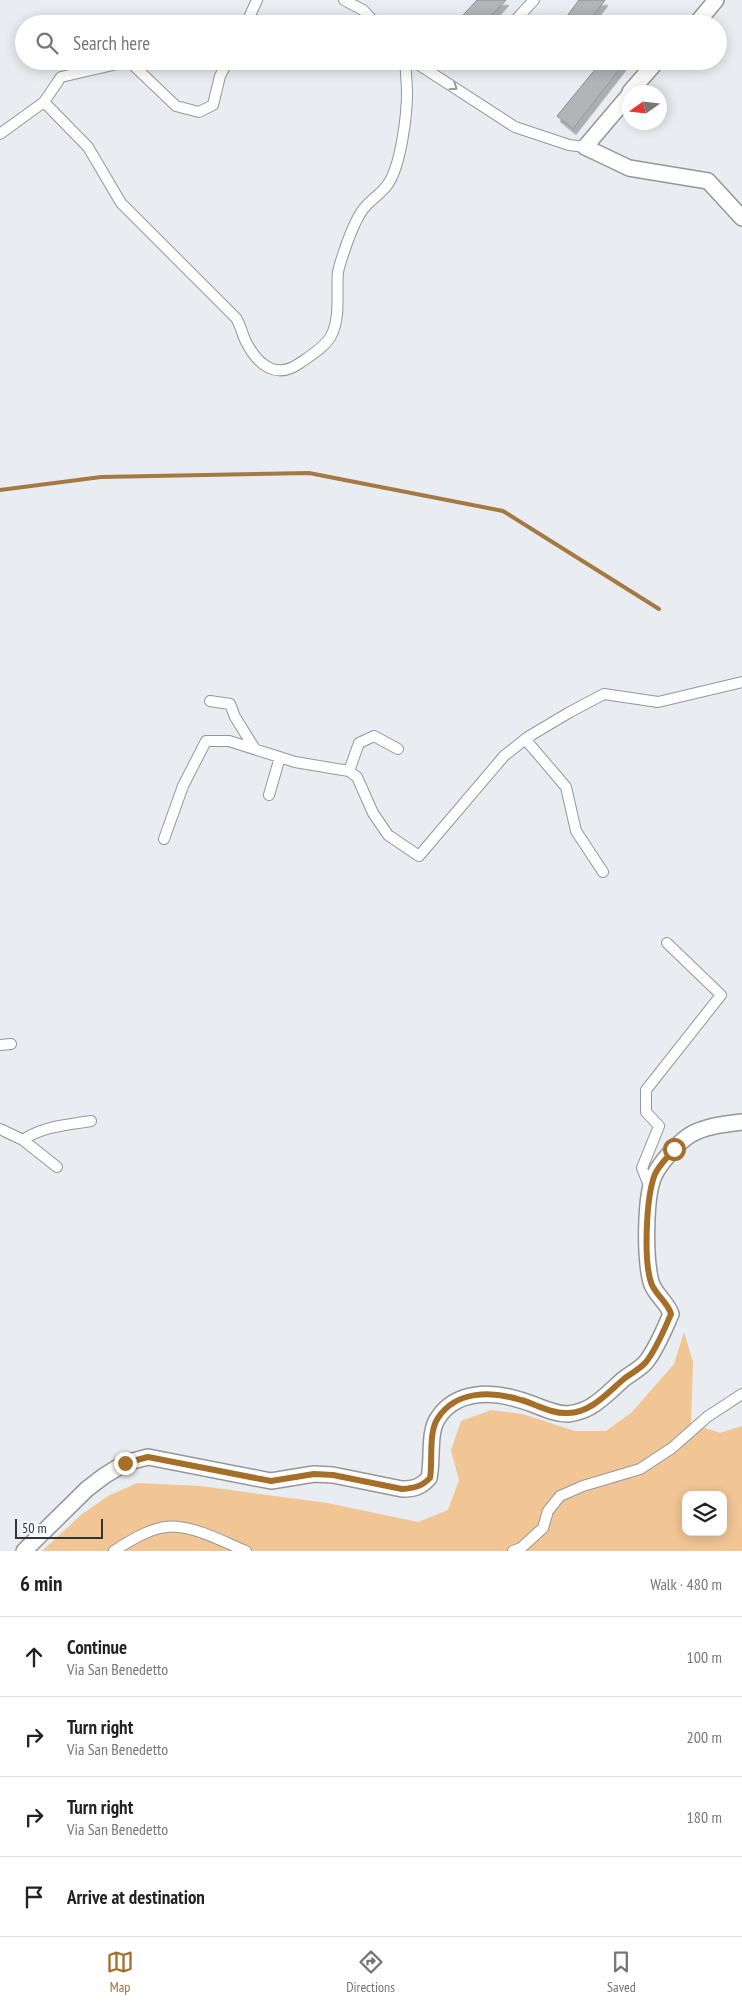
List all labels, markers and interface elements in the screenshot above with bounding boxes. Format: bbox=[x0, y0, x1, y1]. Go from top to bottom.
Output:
search box bbox=[15, 15, 727, 70]
icon: search bbox=[33, 29, 61, 57]
text: Search here bbox=[73, 31, 150, 55]
one-way arrow bbox=[448, 81, 458, 90]
north arrow bbox=[622, 85, 667, 130]
route start bbox=[663, 1138, 686, 1161]
route end bbox=[114, 1452, 137, 1475]
map controls bbox=[682, 1491, 727, 1536]
button: layers bbox=[682, 1491, 727, 1536]
scale bar bbox=[15, 1516, 102, 1539]
text: 50 m bbox=[22, 1519, 47, 1537]
text: 6 min bbox=[20, 1570, 62, 1597]
text: Walk · 480 m bbox=[650, 1574, 722, 1594]
text: Continue bbox=[67, 1635, 127, 1659]
icon: ahead bbox=[20, 1643, 48, 1671]
text: 100 m bbox=[687, 1647, 722, 1667]
text: Via San Benedetto bbox=[67, 1659, 168, 1679]
text: Turn right bbox=[67, 1715, 133, 1739]
icon: right bbox=[20, 1723, 48, 1751]
text: 200 m bbox=[687, 1727, 722, 1747]
text: Via San Benedetto bbox=[67, 1739, 168, 1759]
text: Turn right bbox=[67, 1795, 133, 1819]
icon: right bbox=[20, 1803, 48, 1831]
text: 180 m bbox=[687, 1807, 722, 1827]
text: Via San Benedetto bbox=[67, 1819, 168, 1839]
icon: arrive bbox=[20, 1883, 48, 1911]
text: Arrive at destination bbox=[67, 1885, 205, 1909]
tab: Map bbox=[106, 1948, 134, 1996]
tab: Directions bbox=[346, 1948, 395, 1996]
tab: Saved bbox=[607, 1948, 636, 1996]

